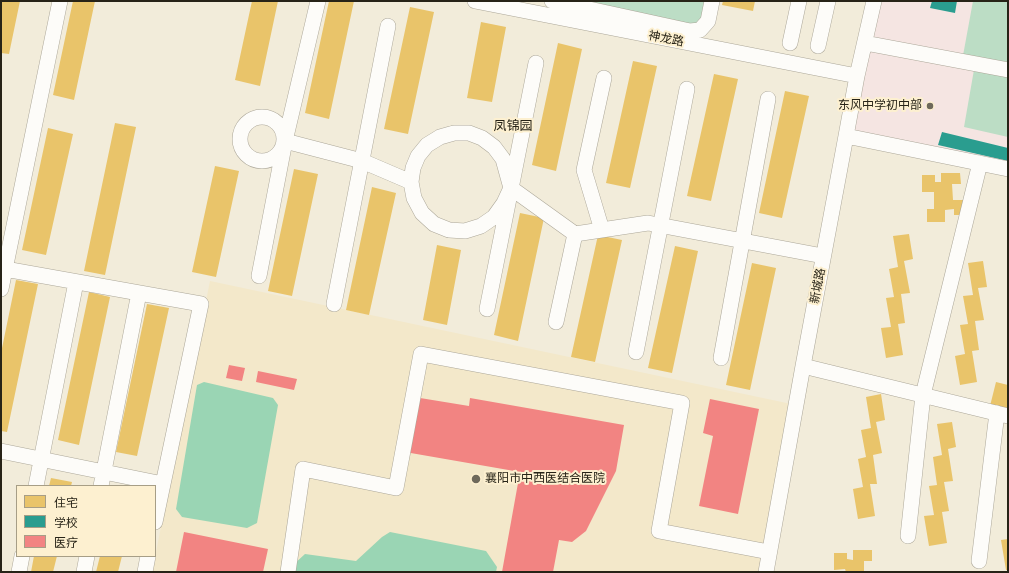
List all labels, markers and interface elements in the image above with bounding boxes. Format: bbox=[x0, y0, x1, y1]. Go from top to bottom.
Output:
street label: 神龙路 bbox=[647, 28, 685, 50]
place label: 东风中学初中部 bbox=[838, 99, 922, 113]
marker: 东风中学初中部 bbox=[925, 101, 935, 111]
district label: 凤锦园 bbox=[494, 118, 532, 134]
street label: 新城路 bbox=[807, 267, 829, 305]
place label: 襄阳市中西医结合医院 bbox=[485, 472, 605, 486]
marker: 襄阳市中西医结合医院 bbox=[470, 473, 482, 485]
legend bbox=[16, 485, 156, 557]
text: 住宅 bbox=[54, 496, 78, 510]
text: 学校 bbox=[54, 516, 78, 530]
text: 医疗 bbox=[54, 536, 78, 550]

